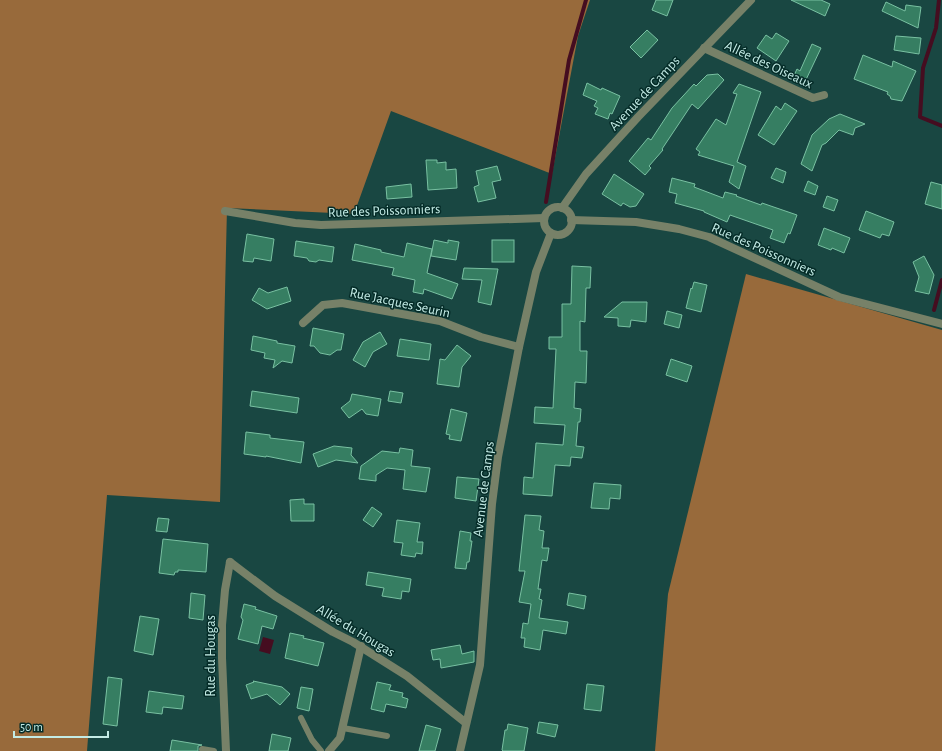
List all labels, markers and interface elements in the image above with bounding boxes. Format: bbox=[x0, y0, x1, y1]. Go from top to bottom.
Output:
street label: Allée des Oiseaux bbox=[723, 38, 815, 91]
street label: Avenue de Camps bbox=[607, 54, 683, 134]
street label: Rue des Poissonniers bbox=[328, 202, 440, 220]
street label: Rue des Poissonniers bbox=[709, 221, 818, 279]
street label: Rue Jacques Seurin bbox=[348, 285, 451, 320]
street label: Avenue de Camps bbox=[471, 441, 497, 538]
street label: Allée du Hougas bbox=[314, 602, 397, 660]
street label: Rue du Hougas bbox=[204, 615, 218, 697]
scale bar bbox=[14, 713, 108, 739]
text: 50 m bbox=[20, 721, 43, 733]

